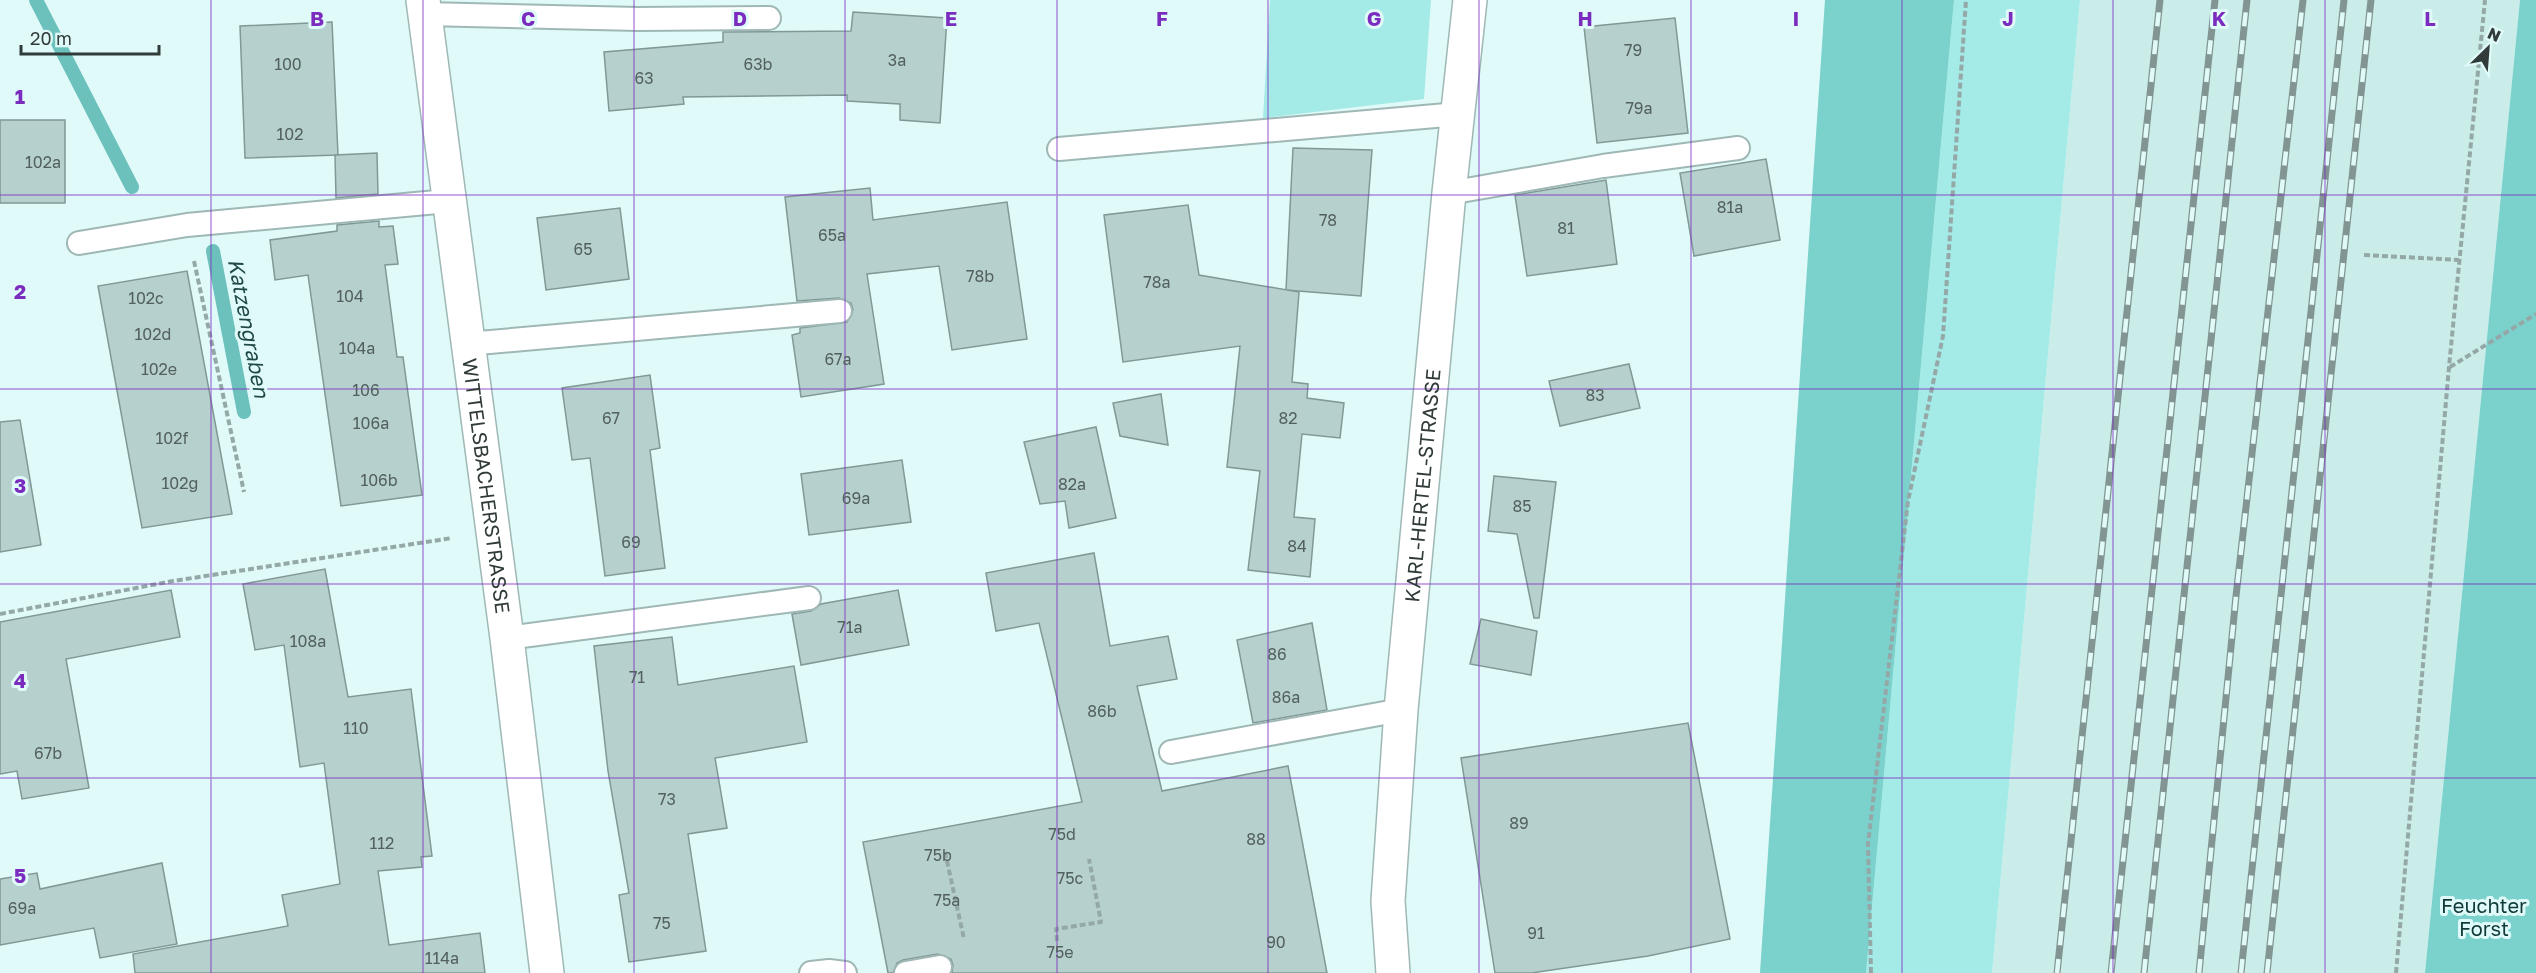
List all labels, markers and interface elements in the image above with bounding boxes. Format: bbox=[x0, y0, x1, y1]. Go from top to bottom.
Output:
text: B bbox=[310, 6, 324, 30]
text: C bbox=[521, 6, 535, 30]
text: D bbox=[733, 6, 747, 30]
text: E bbox=[945, 6, 957, 30]
text: F bbox=[1156, 6, 1168, 30]
text: G bbox=[1367, 6, 1381, 30]
text: H bbox=[1577, 6, 1593, 30]
text: I bbox=[1793, 6, 1799, 30]
text: J bbox=[2002, 6, 2014, 30]
text: K bbox=[2212, 6, 2227, 30]
text: L bbox=[2424, 6, 2436, 30]
scale bar bbox=[21, 18, 159, 56]
north arrow bbox=[2458, 18, 2518, 78]
text: N bbox=[2485, 23, 2504, 46]
text: 20 m bbox=[30, 27, 72, 49]
house number: 79 bbox=[1624, 40, 1642, 60]
house number: 3a bbox=[888, 50, 906, 70]
house number: 100 bbox=[274, 54, 302, 74]
house number: 63b bbox=[744, 54, 773, 74]
house number: 63 bbox=[634, 68, 654, 88]
text: 1 bbox=[15, 84, 25, 108]
house number: 79a bbox=[1625, 98, 1653, 118]
house number: 102 bbox=[277, 124, 303, 144]
house number: 102a bbox=[25, 152, 61, 172]
house number: 81a bbox=[1717, 197, 1743, 217]
house number: 78 bbox=[1319, 210, 1337, 230]
house number: 81 bbox=[1557, 218, 1575, 238]
house number: 65a bbox=[818, 225, 846, 245]
house number: 65 bbox=[574, 239, 592, 259]
water label: Katzengraben bbox=[223, 256, 275, 401]
house number: 78b bbox=[966, 266, 994, 286]
house number: 78a bbox=[1143, 272, 1171, 292]
text: 2 bbox=[14, 279, 26, 303]
house number: 104 bbox=[336, 286, 364, 306]
house number: 102c bbox=[128, 288, 164, 308]
house number: 102d bbox=[135, 324, 171, 344]
house number: 104a bbox=[339, 338, 375, 358]
house number: 67a bbox=[824, 349, 852, 369]
street label: WITTELSBACHERSTRASSE bbox=[458, 357, 516, 615]
house number: 102e bbox=[141, 359, 177, 379]
street label: KARL-HERTEL-STRASSE bbox=[1399, 368, 1445, 603]
house number: 106 bbox=[352, 380, 380, 400]
house number: 83 bbox=[1585, 385, 1605, 405]
house number: 67 bbox=[602, 408, 620, 428]
house number: 82 bbox=[1278, 408, 1298, 428]
house number: 106a bbox=[353, 413, 389, 433]
house number: 102f bbox=[156, 428, 189, 448]
house number: 106b bbox=[360, 470, 398, 490]
text: 3 bbox=[14, 473, 26, 497]
house number: 102g bbox=[162, 473, 198, 493]
house number: 82a bbox=[1058, 474, 1086, 494]
house number: 69a bbox=[842, 488, 870, 508]
house number: 85 bbox=[1512, 496, 1532, 516]
house number: 69 bbox=[621, 532, 641, 552]
house number: 84 bbox=[1287, 536, 1307, 556]
house number: 71a bbox=[837, 617, 863, 637]
house number: 108a bbox=[290, 631, 326, 651]
house number: 86 bbox=[1267, 644, 1287, 664]
house number: 71 bbox=[629, 667, 645, 687]
text: 4 bbox=[14, 668, 26, 692]
house number: 86a bbox=[1272, 687, 1300, 707]
house number: 86b bbox=[1087, 701, 1117, 721]
house number: 110 bbox=[343, 718, 369, 738]
house number: 67b bbox=[34, 743, 62, 763]
house number: 73 bbox=[658, 789, 676, 809]
house number: 89 bbox=[1509, 813, 1529, 833]
house number: 75d bbox=[1048, 824, 1076, 844]
house number: 88 bbox=[1246, 829, 1266, 849]
house number: 112 bbox=[370, 833, 394, 853]
house number: 75b bbox=[924, 845, 952, 865]
text: 5 bbox=[14, 863, 26, 887]
house number: 75c bbox=[1057, 868, 1084, 888]
house number: 75a bbox=[934, 890, 960, 910]
park label: Feuchter Forst bbox=[2441, 893, 2527, 940]
house number: 69a bbox=[8, 898, 36, 918]
house number: 75 bbox=[653, 913, 671, 933]
house number: 91 bbox=[1527, 923, 1545, 943]
house number: 90 bbox=[1266, 932, 1286, 952]
house number: 75e bbox=[1046, 942, 1074, 962]
house number: 114a bbox=[425, 948, 459, 968]

